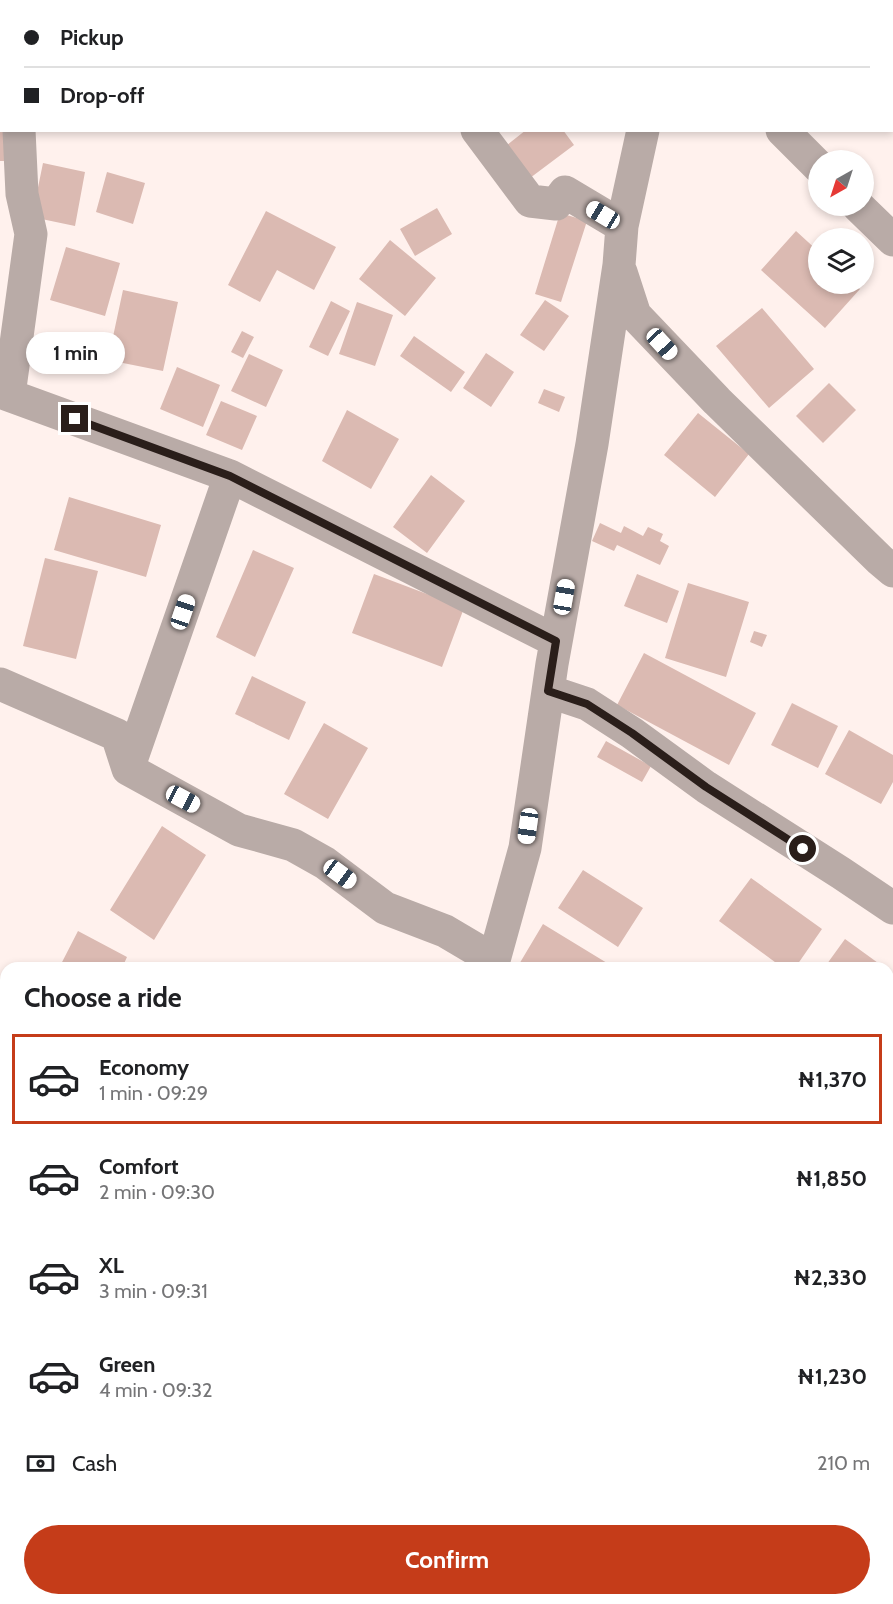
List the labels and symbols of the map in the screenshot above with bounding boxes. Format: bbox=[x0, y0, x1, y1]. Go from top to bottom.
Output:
north arrow bbox=[808, 150, 874, 216]
car bbox=[583, 198, 623, 232]
car bbox=[643, 325, 681, 363]
callout: 1 min bbox=[26, 332, 124, 374]
route end bbox=[61, 405, 88, 432]
car bbox=[552, 578, 576, 616]
car bbox=[169, 592, 197, 632]
car bbox=[163, 783, 203, 815]
car bbox=[517, 807, 539, 845]
route start bbox=[789, 835, 816, 862]
car bbox=[320, 856, 360, 892]

